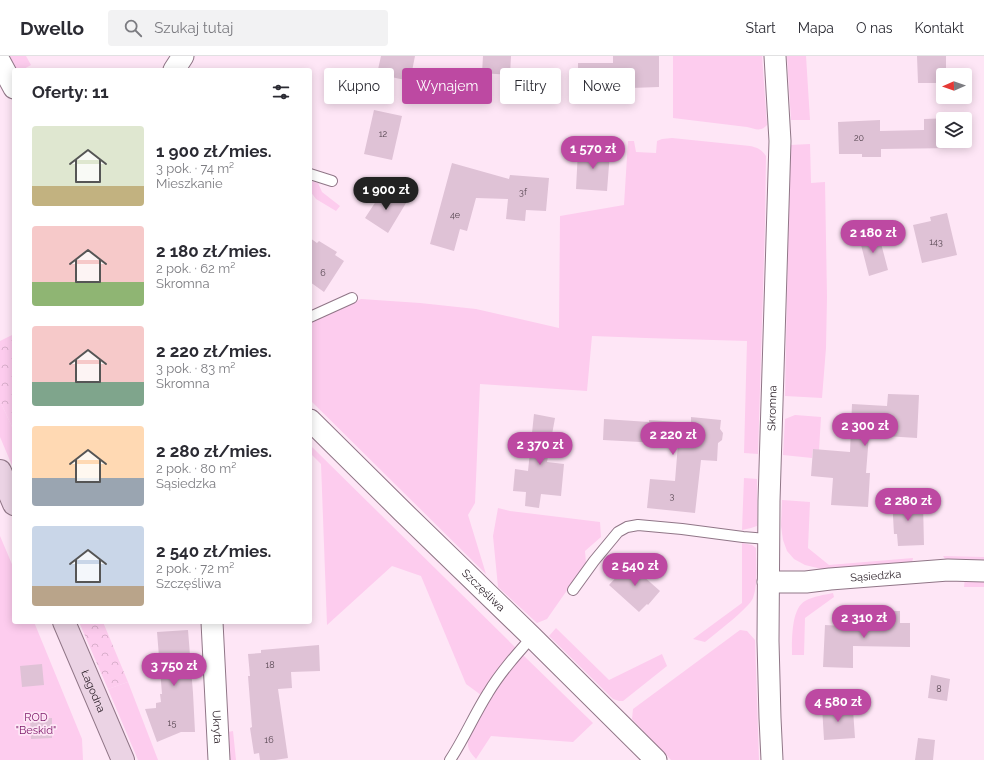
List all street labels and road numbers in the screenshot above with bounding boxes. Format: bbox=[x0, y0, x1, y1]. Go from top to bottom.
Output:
street label: Skromna bbox=[765, 385, 780, 431]
street label: Szczęśliwa bbox=[459, 567, 508, 614]
street label: Sąsiedzka bbox=[850, 568, 902, 584]
street label: Łagodna bbox=[78, 668, 108, 714]
street label: Ukryta bbox=[209, 710, 224, 744]

